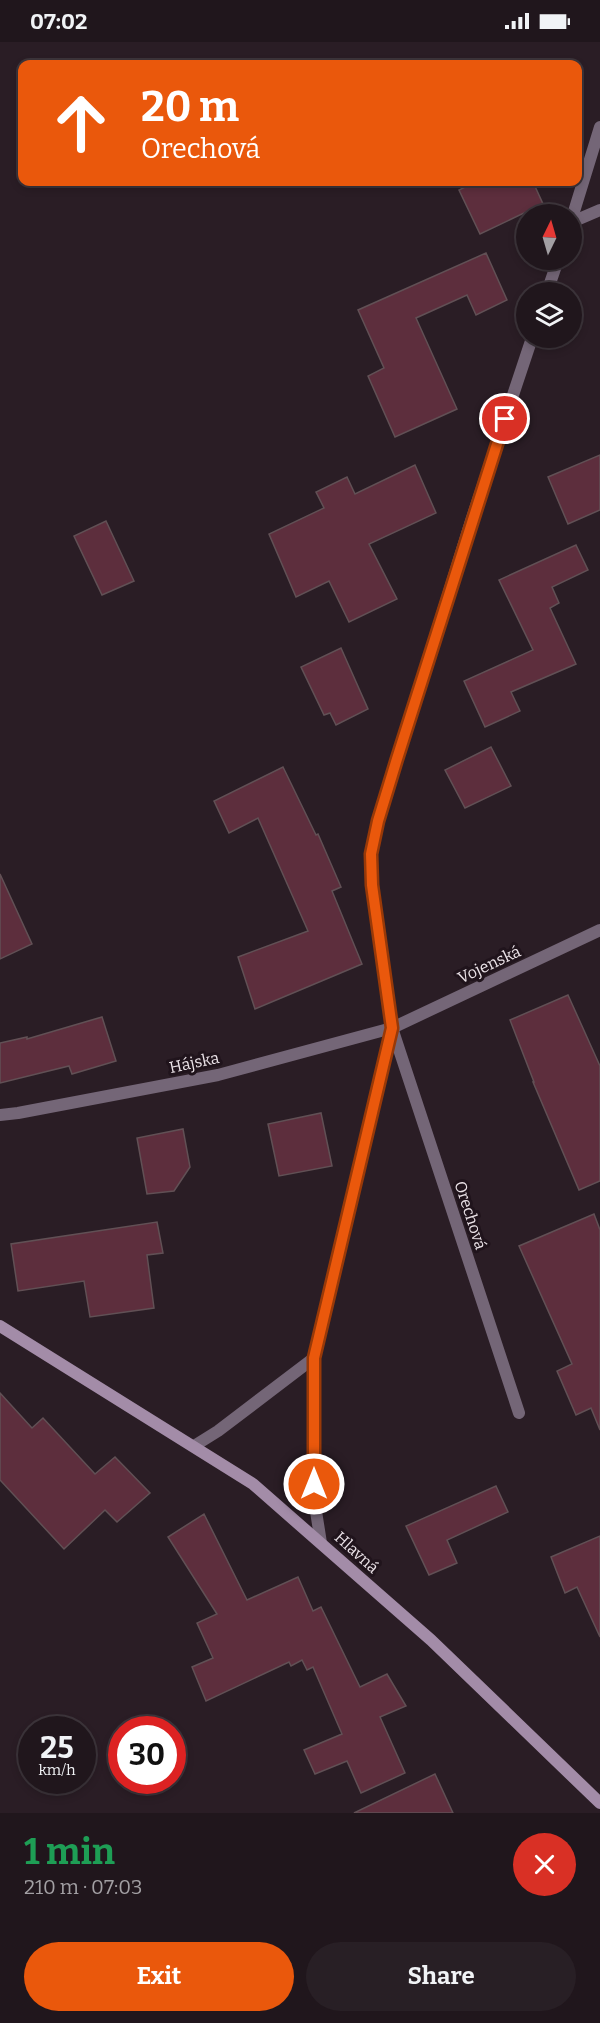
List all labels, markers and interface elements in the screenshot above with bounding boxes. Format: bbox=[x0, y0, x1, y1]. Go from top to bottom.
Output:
text: 07:02 bbox=[30, 8, 87, 35]
text: 20 m bbox=[141, 82, 239, 132]
icon: ahead bbox=[42, 84, 120, 162]
text: Orechová bbox=[141, 133, 260, 165]
north arrow bbox=[516, 204, 582, 270]
map controls bbox=[516, 204, 582, 348]
button: layers bbox=[516, 282, 582, 348]
pin bbox=[479, 393, 530, 444]
icon: arrive bbox=[488, 402, 521, 435]
street label: Vojenská bbox=[455, 942, 524, 987]
street label: Hájska bbox=[167, 1048, 221, 1077]
street label: Orechová bbox=[451, 1179, 491, 1252]
position arrow bbox=[282, 1452, 346, 1516]
street label: Hlavná bbox=[331, 1528, 383, 1577]
speed limit sign: 30 bbox=[108, 1716, 186, 1794]
text: 25 bbox=[40, 1730, 74, 1766]
text: km/h bbox=[38, 1761, 76, 1779]
text: 1 min bbox=[24, 1830, 115, 1874]
button: close bbox=[513, 1833, 576, 1896]
text: 210 m · 07:03 bbox=[24, 1875, 142, 1899]
button: Exit bbox=[24, 1942, 294, 2011]
button: Share bbox=[306, 1942, 576, 2011]

